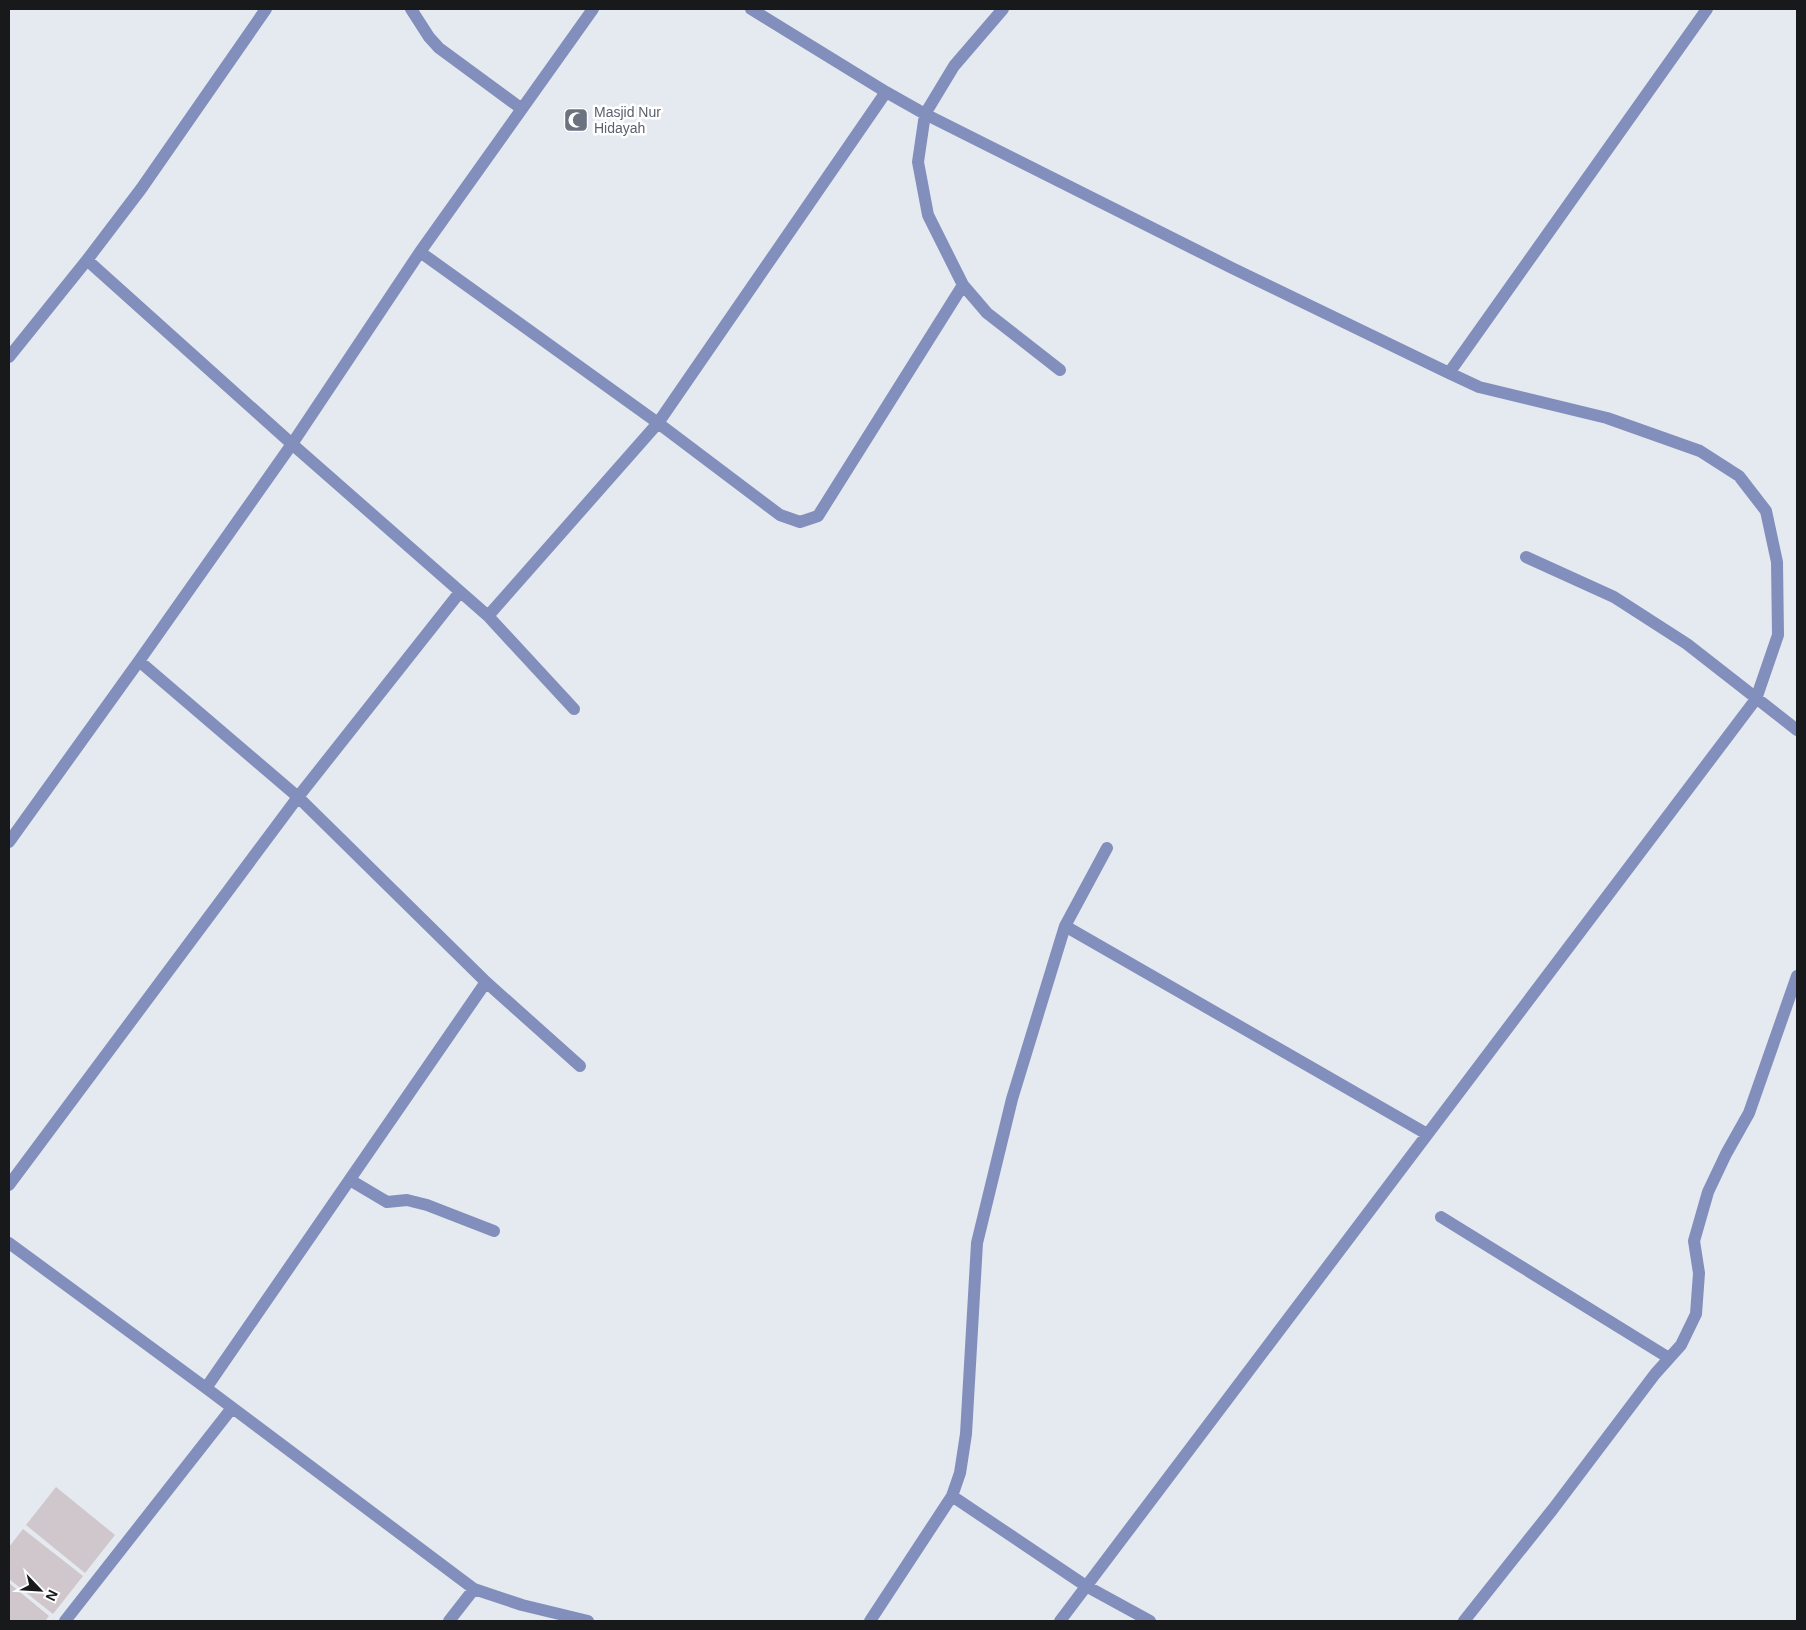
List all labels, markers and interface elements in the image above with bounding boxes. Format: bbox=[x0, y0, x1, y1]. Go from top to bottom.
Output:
place label: Masjid Nur Hidayah bbox=[594, 104, 661, 136]
mosque icon: Masjid Nur Hidayah bbox=[563, 107, 589, 133]
north arrow bbox=[15, 1565, 65, 1615]
text: N bbox=[42, 1588, 61, 1603]

